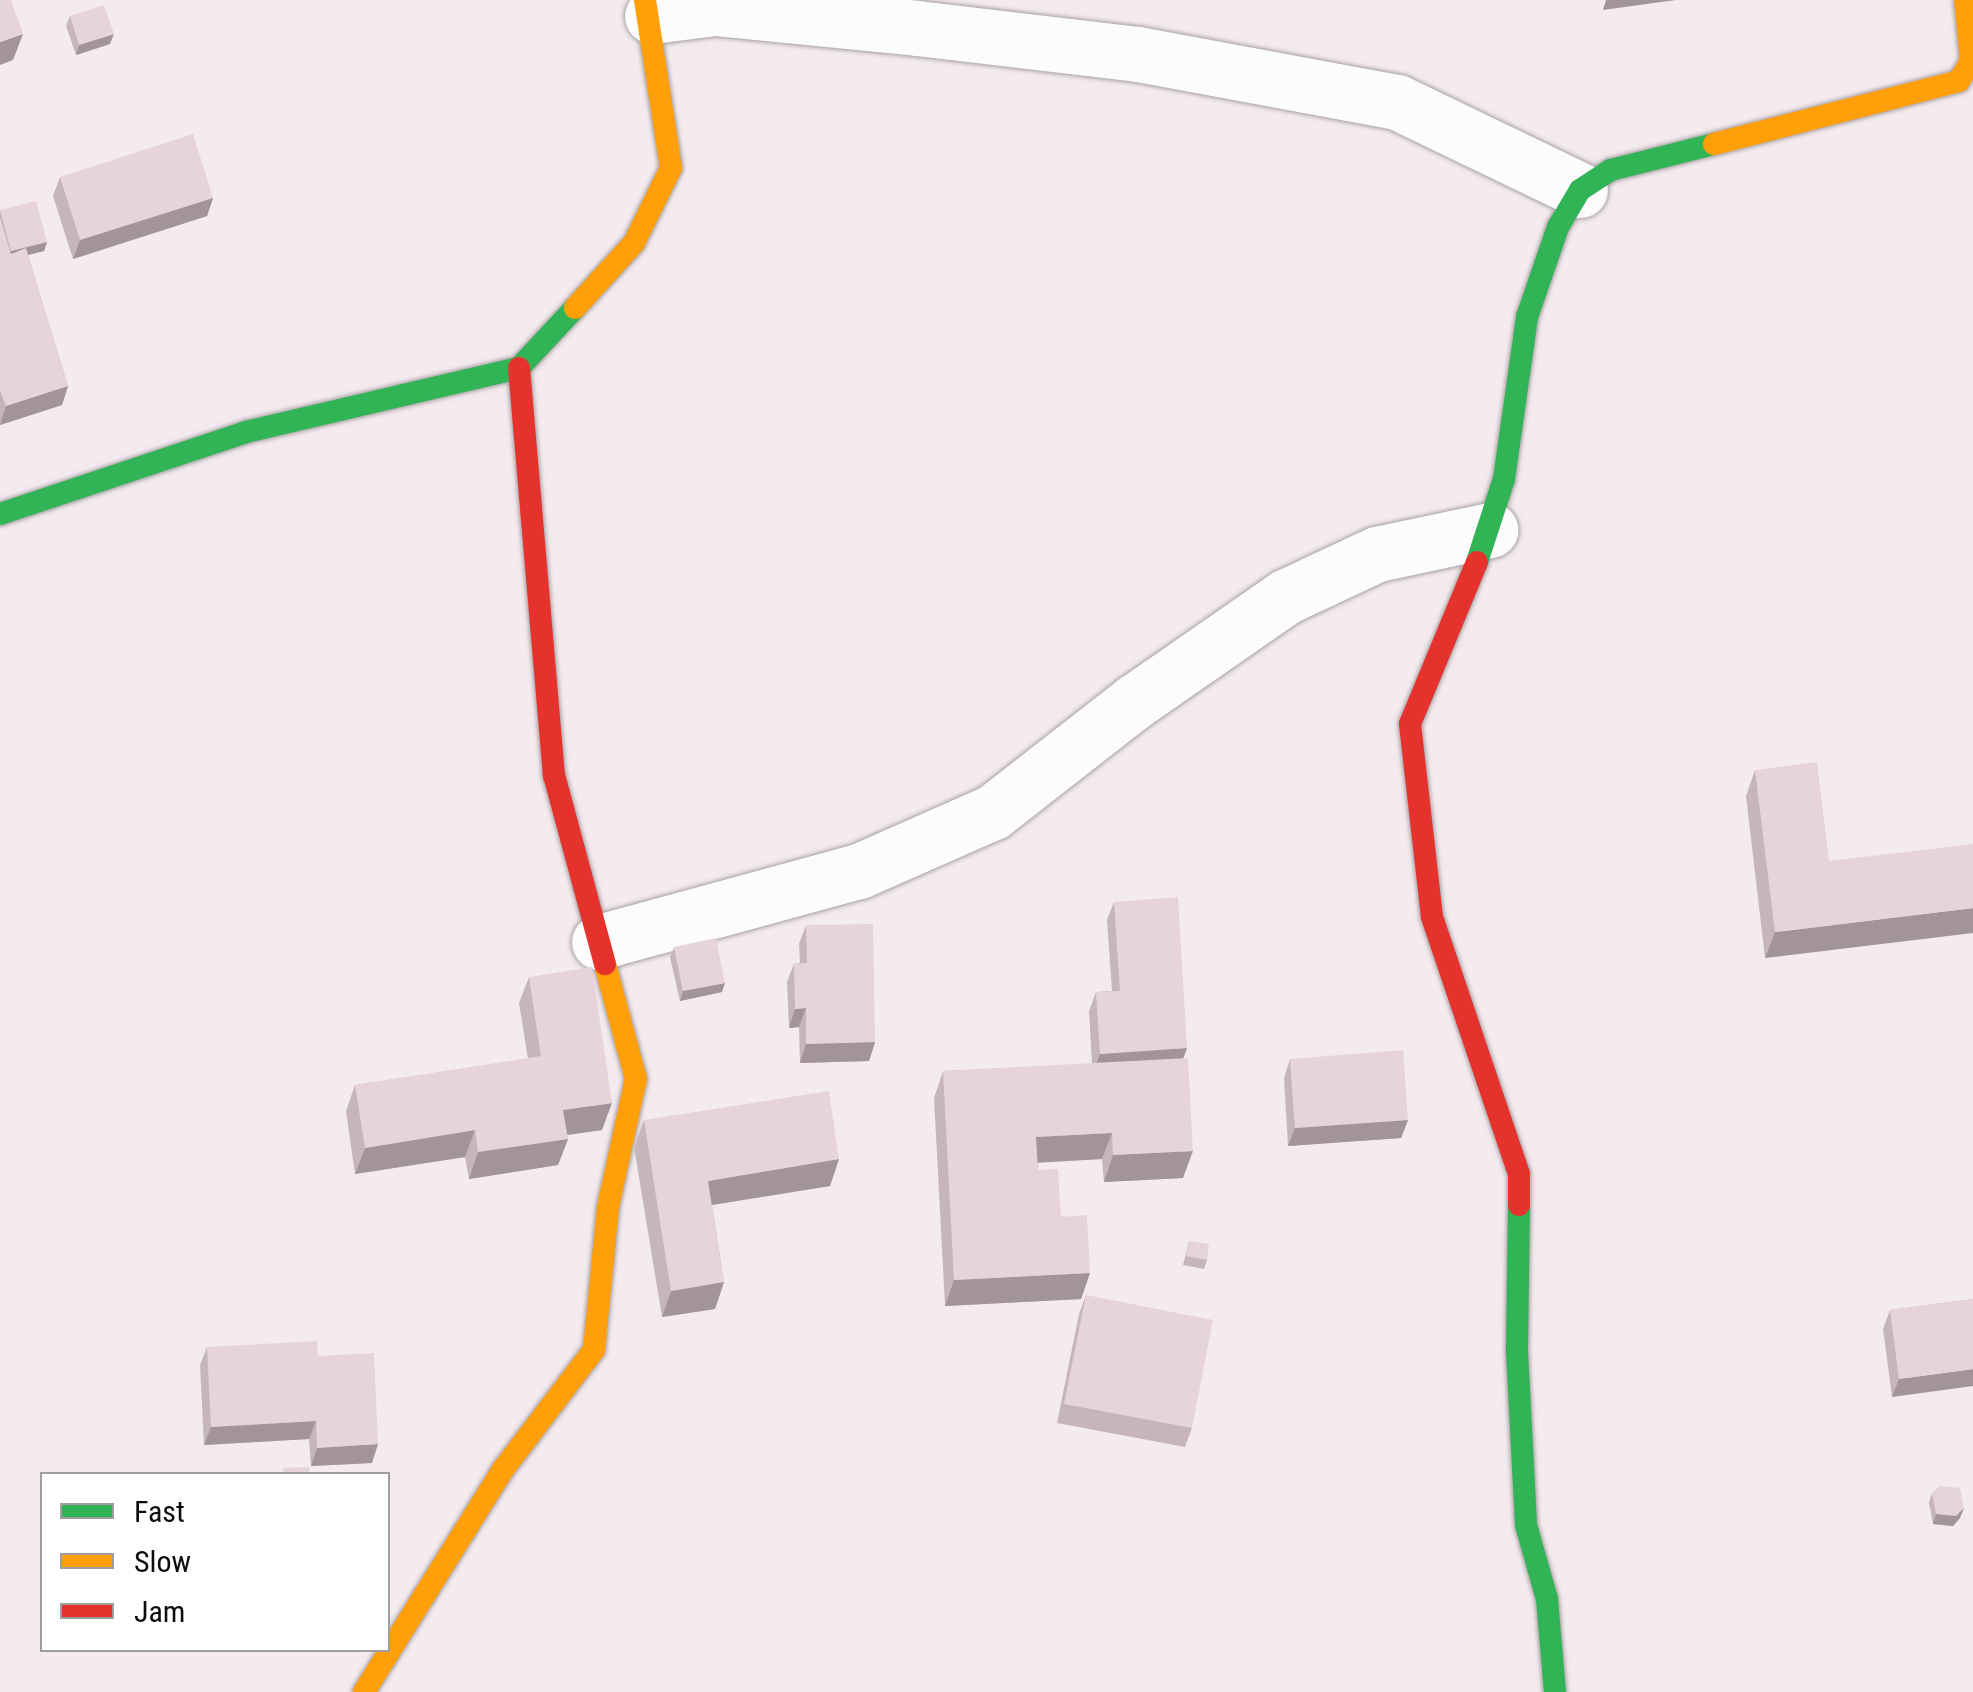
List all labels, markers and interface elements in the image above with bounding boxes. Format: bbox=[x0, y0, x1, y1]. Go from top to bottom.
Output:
legend bbox=[40, 1472, 390, 1652]
text: Fast bbox=[134, 1494, 185, 1529]
text: Slow bbox=[134, 1544, 191, 1579]
text: Jam bbox=[134, 1594, 185, 1629]

